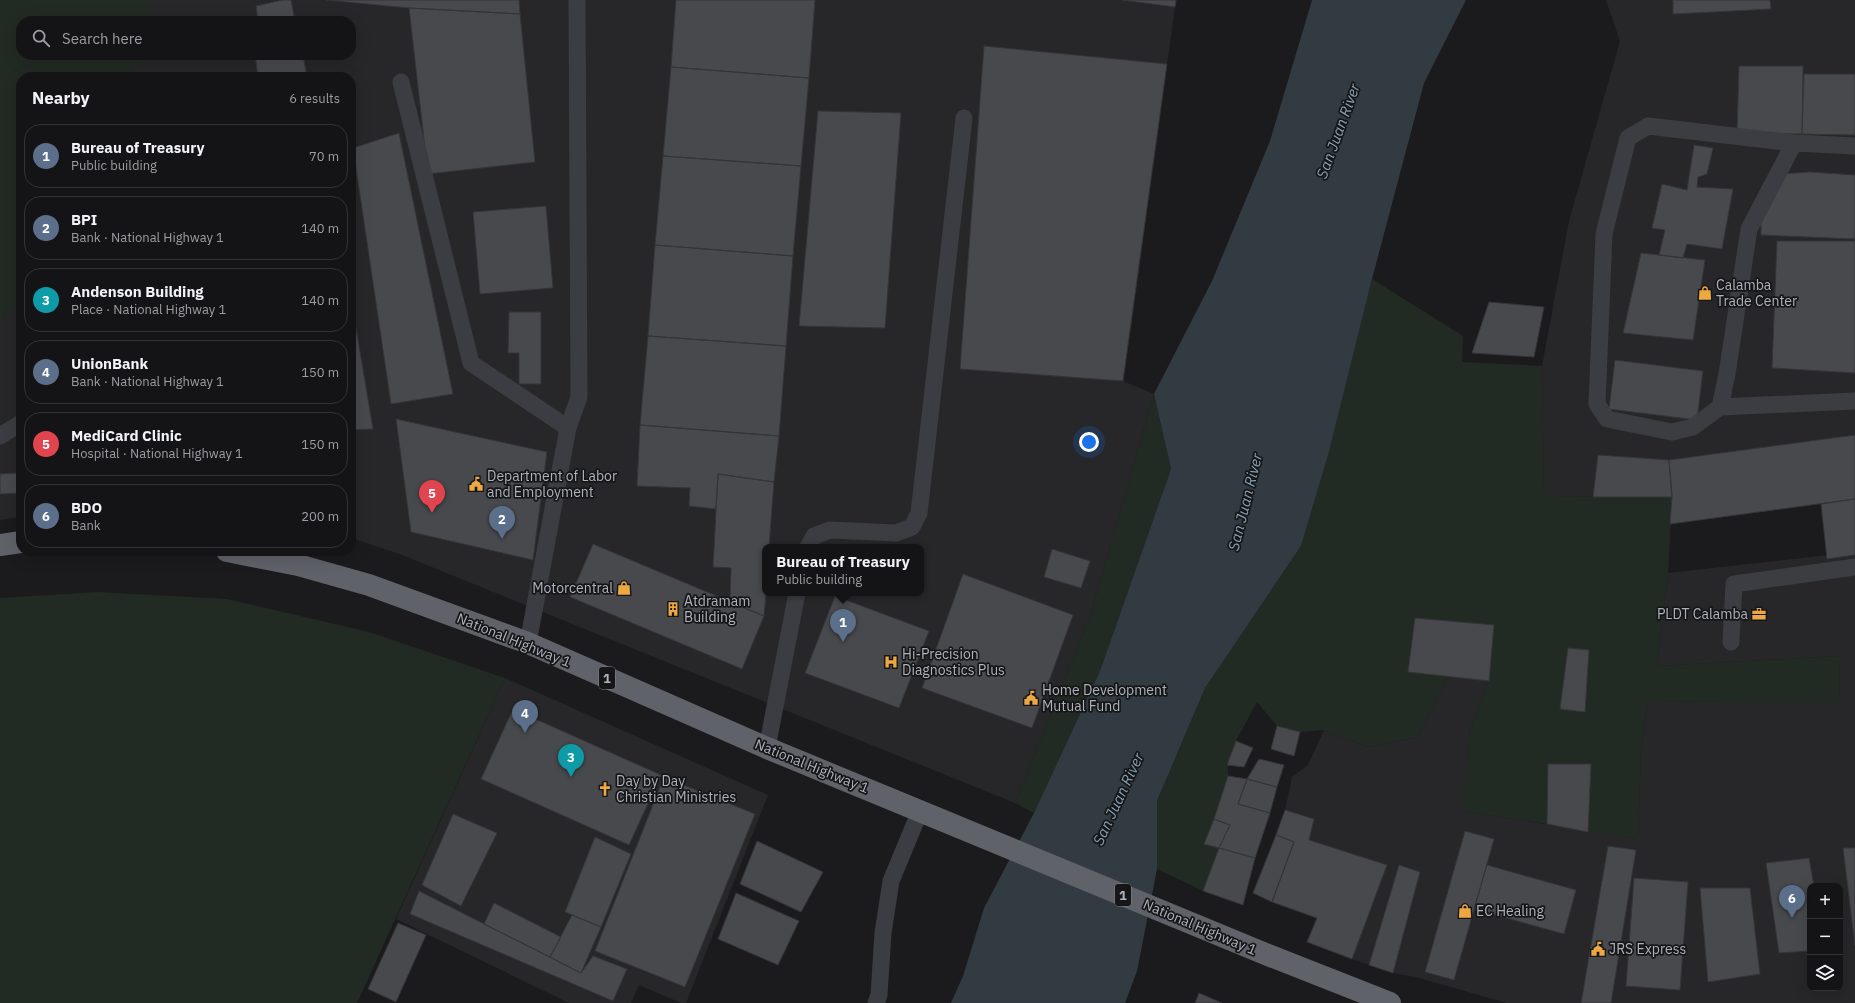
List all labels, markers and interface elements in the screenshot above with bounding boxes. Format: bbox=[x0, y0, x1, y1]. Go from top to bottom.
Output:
search box bbox=[16, 16, 356, 60]
icon: search bbox=[30, 27, 52, 49]
text: Search here bbox=[62, 29, 142, 48]
water label: San Juan River bbox=[1312, 80, 1364, 181]
text: Nearby bbox=[32, 87, 90, 109]
text: 6 results bbox=[289, 90, 340, 107]
text: Bureau of Treasury bbox=[71, 138, 204, 157]
text: 1 bbox=[42, 148, 50, 165]
text: 70 m bbox=[309, 148, 339, 165]
text: Public building bbox=[71, 157, 157, 174]
text: BPI bbox=[71, 210, 97, 229]
text: 2 bbox=[42, 220, 50, 237]
text: 140 m bbox=[301, 220, 339, 237]
text: Bank · National Highway 1 bbox=[71, 229, 224, 246]
place label: Calamba Trade Center bbox=[1716, 276, 1797, 310]
text: Andenson Building bbox=[71, 282, 204, 301]
shop icon: Calamba Trade Center bbox=[1697, 285, 1713, 301]
text: 3 bbox=[42, 292, 50, 309]
text: 140 m bbox=[301, 292, 339, 309]
text: Place · National Highway 1 bbox=[71, 301, 226, 318]
text: UnionBank bbox=[71, 354, 148, 373]
text: 4 bbox=[42, 364, 50, 381]
text: 150 m bbox=[301, 364, 339, 381]
text: Bank · National Highway 1 bbox=[71, 373, 224, 390]
text: MediCard Clinic bbox=[71, 426, 182, 445]
your location bbox=[1079, 432, 1099, 452]
text: 5 bbox=[42, 436, 50, 453]
text: 150 m bbox=[301, 436, 339, 453]
text: Hospital · National Highway 1 bbox=[71, 445, 243, 462]
water label: San Juan River bbox=[1224, 451, 1266, 553]
place label: Department of Labor and Employment bbox=[487, 467, 617, 501]
public building icon: Department of Labor and Employment bbox=[468, 476, 484, 492]
pin: 5 bbox=[419, 480, 445, 513]
text: BDO bbox=[71, 498, 102, 517]
pin: 2 bbox=[489, 506, 515, 539]
text: 6 bbox=[42, 508, 50, 525]
text: 200 m bbox=[301, 508, 339, 525]
text: Bank bbox=[71, 517, 101, 534]
popup bbox=[762, 544, 924, 596]
text: Bureau of Treasury bbox=[776, 552, 910, 571]
text: Public building bbox=[776, 571, 862, 588]
place label: Motorcentral bbox=[532, 579, 613, 597]
shop icon: Motorcentral bbox=[616, 580, 632, 596]
place label: Atdramam Building bbox=[684, 592, 750, 626]
building icon: Atdramam Building bbox=[665, 601, 681, 617]
place label: PLDT Calamba bbox=[1657, 605, 1749, 623]
office icon: PLDT Calamba bbox=[1751, 606, 1767, 622]
street label: National Highway 1 bbox=[454, 609, 574, 671]
pin: 1 bbox=[830, 609, 856, 642]
place label: Hi-Precision Diagnostics Plus bbox=[902, 645, 1005, 679]
hospital icon: Hi-Precision Diagnostics Plus bbox=[883, 654, 899, 670]
road number: 1 bbox=[599, 667, 615, 689]
place label: Home Development Mutual Fund bbox=[1042, 681, 1167, 715]
public building icon: Home Development Mutual Fund bbox=[1023, 690, 1039, 706]
pin: 4 bbox=[512, 700, 538, 733]
street label: National Highway 1 bbox=[752, 735, 872, 797]
pin: 3 bbox=[558, 744, 584, 777]
water label: San Juan River bbox=[1088, 749, 1148, 848]
place label: Day by Day Christian Ministries bbox=[616, 772, 736, 806]
church icon: Day by Day Christian Ministries bbox=[597, 781, 613, 797]
map controls bbox=[1807, 883, 1843, 991]
button: + bbox=[1807, 883, 1843, 919]
road number: 1 bbox=[1115, 884, 1131, 906]
pin: 6 bbox=[1779, 885, 1805, 918]
street label: National Highway 1 bbox=[1141, 895, 1259, 959]
place label: EC Healing bbox=[1476, 902, 1544, 920]
shop icon: EC Healing bbox=[1457, 903, 1473, 919]
button: − bbox=[1807, 919, 1843, 955]
place label: JRS Express bbox=[1609, 940, 1686, 958]
public building icon: JRS Express bbox=[1590, 941, 1606, 957]
button: layers bbox=[1807, 955, 1843, 991]

